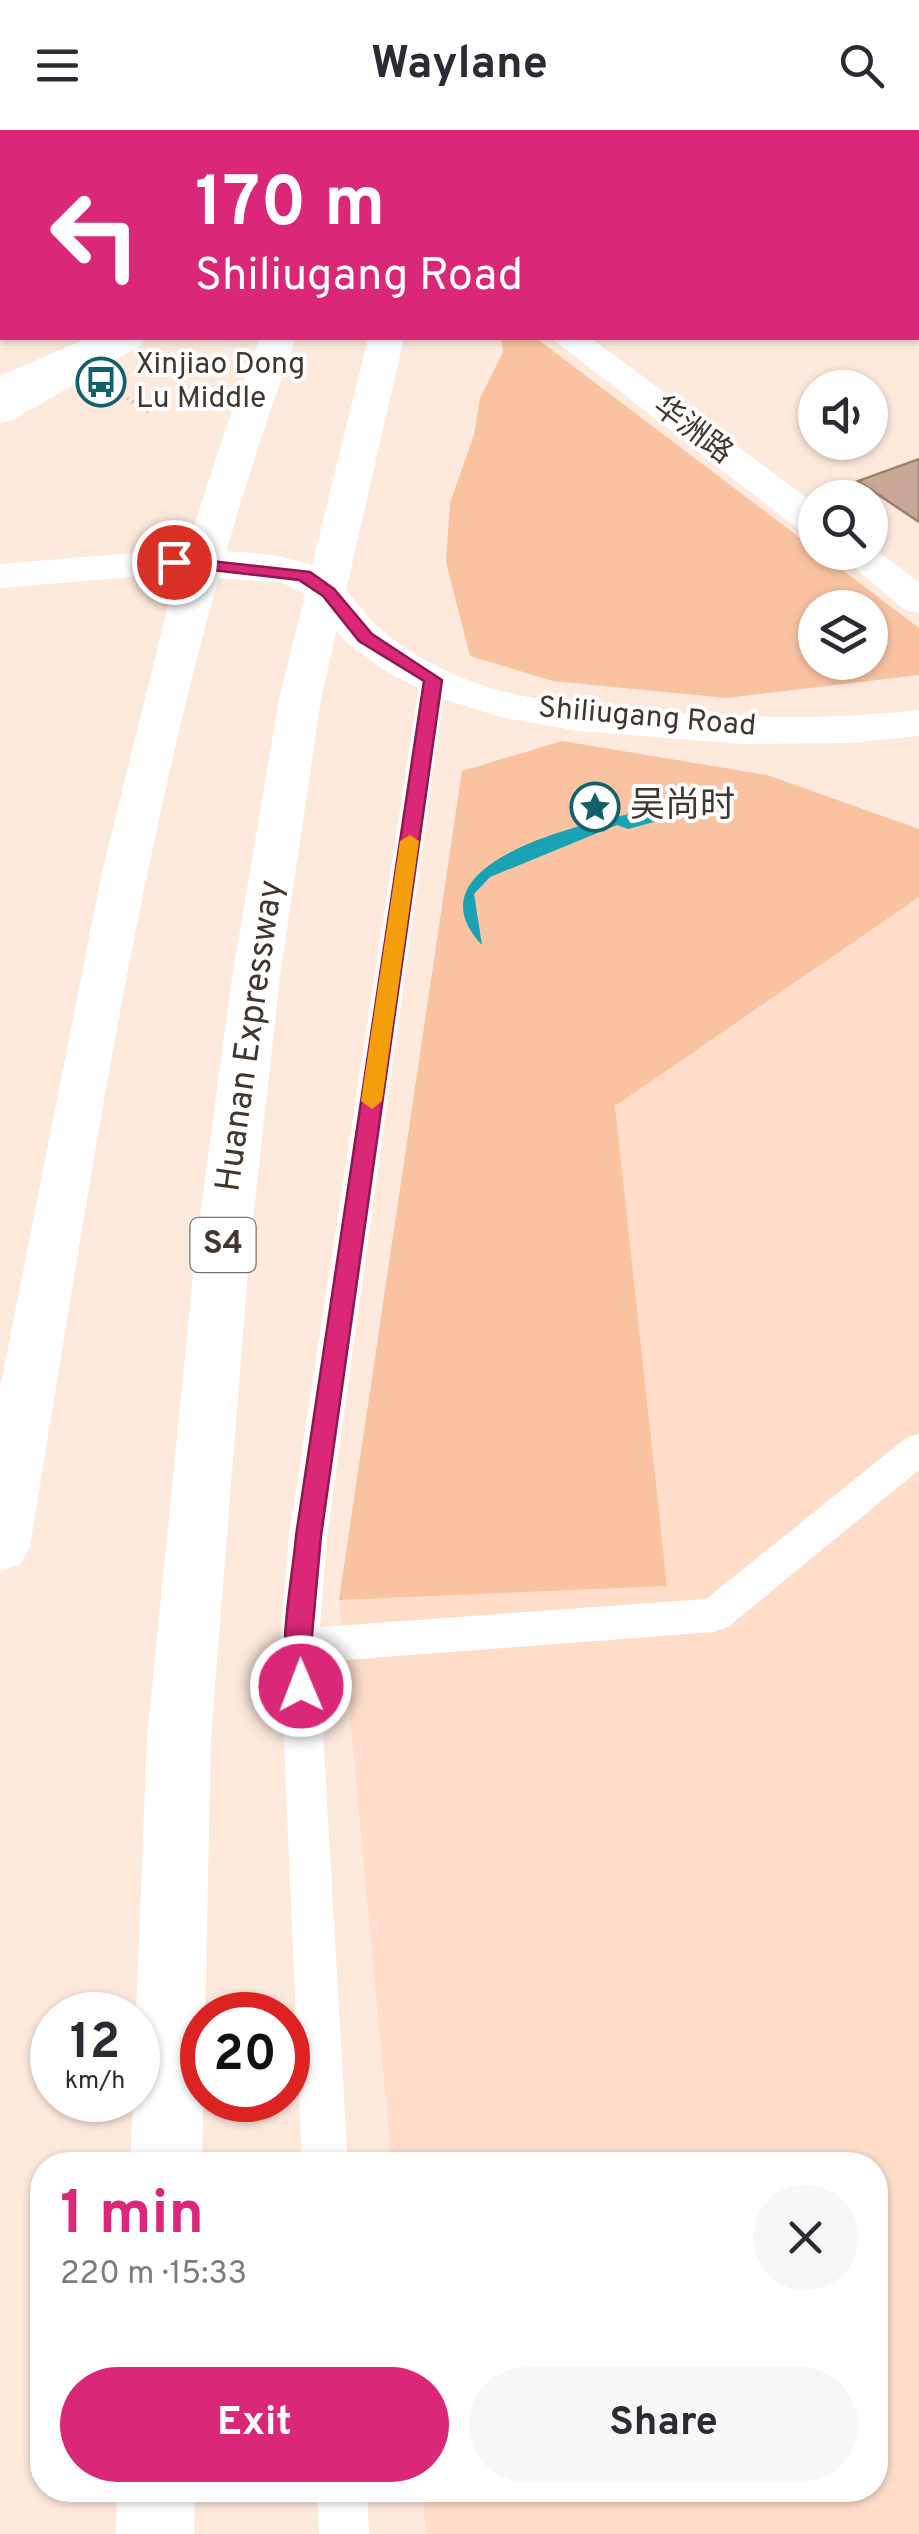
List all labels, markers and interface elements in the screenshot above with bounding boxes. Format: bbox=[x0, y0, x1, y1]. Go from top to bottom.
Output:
text: Waylane bbox=[371, 37, 548, 94]
icon: menu bbox=[30, 38, 85, 93]
icon: search bbox=[834, 38, 889, 93]
text: 170 m bbox=[195, 162, 385, 251]
icon: left bbox=[30, 170, 160, 300]
text: Shiliugang Road bbox=[195, 249, 523, 306]
place label: Xinjiao Dong Lu Middle bbox=[136, 347, 305, 418]
bus stop icon: Xinjiao Dong Lu Middle bbox=[75, 356, 127, 408]
map controls bbox=[798, 370, 888, 680]
button: sound bbox=[798, 370, 888, 460]
street label: 华洲路 bbox=[645, 389, 739, 473]
button: search bbox=[798, 480, 888, 570]
pin bbox=[132, 520, 217, 605]
icon: arrive bbox=[147, 535, 202, 590]
button: layers bbox=[798, 590, 888, 680]
street label: Shiliugang Road bbox=[536, 690, 758, 746]
place icon: 吴尚时 bbox=[569, 781, 621, 833]
place label: 吴尚时 bbox=[630, 785, 735, 829]
street label: Huanan Expressway bbox=[207, 877, 295, 1195]
road number: S4 bbox=[190, 1218, 256, 1272]
position arrow bbox=[249, 1634, 353, 1738]
speed limit sign: 20 bbox=[180, 1992, 310, 2122]
text: 12 bbox=[70, 2013, 120, 2076]
text: km/h bbox=[65, 2066, 125, 2098]
text: 1 min bbox=[60, 2179, 204, 2255]
button: close bbox=[753, 2185, 858, 2290]
text: 220 m · 15:33 bbox=[60, 2255, 247, 2295]
button: Exit bbox=[60, 2367, 449, 2482]
button: Share bbox=[469, 2367, 858, 2482]

